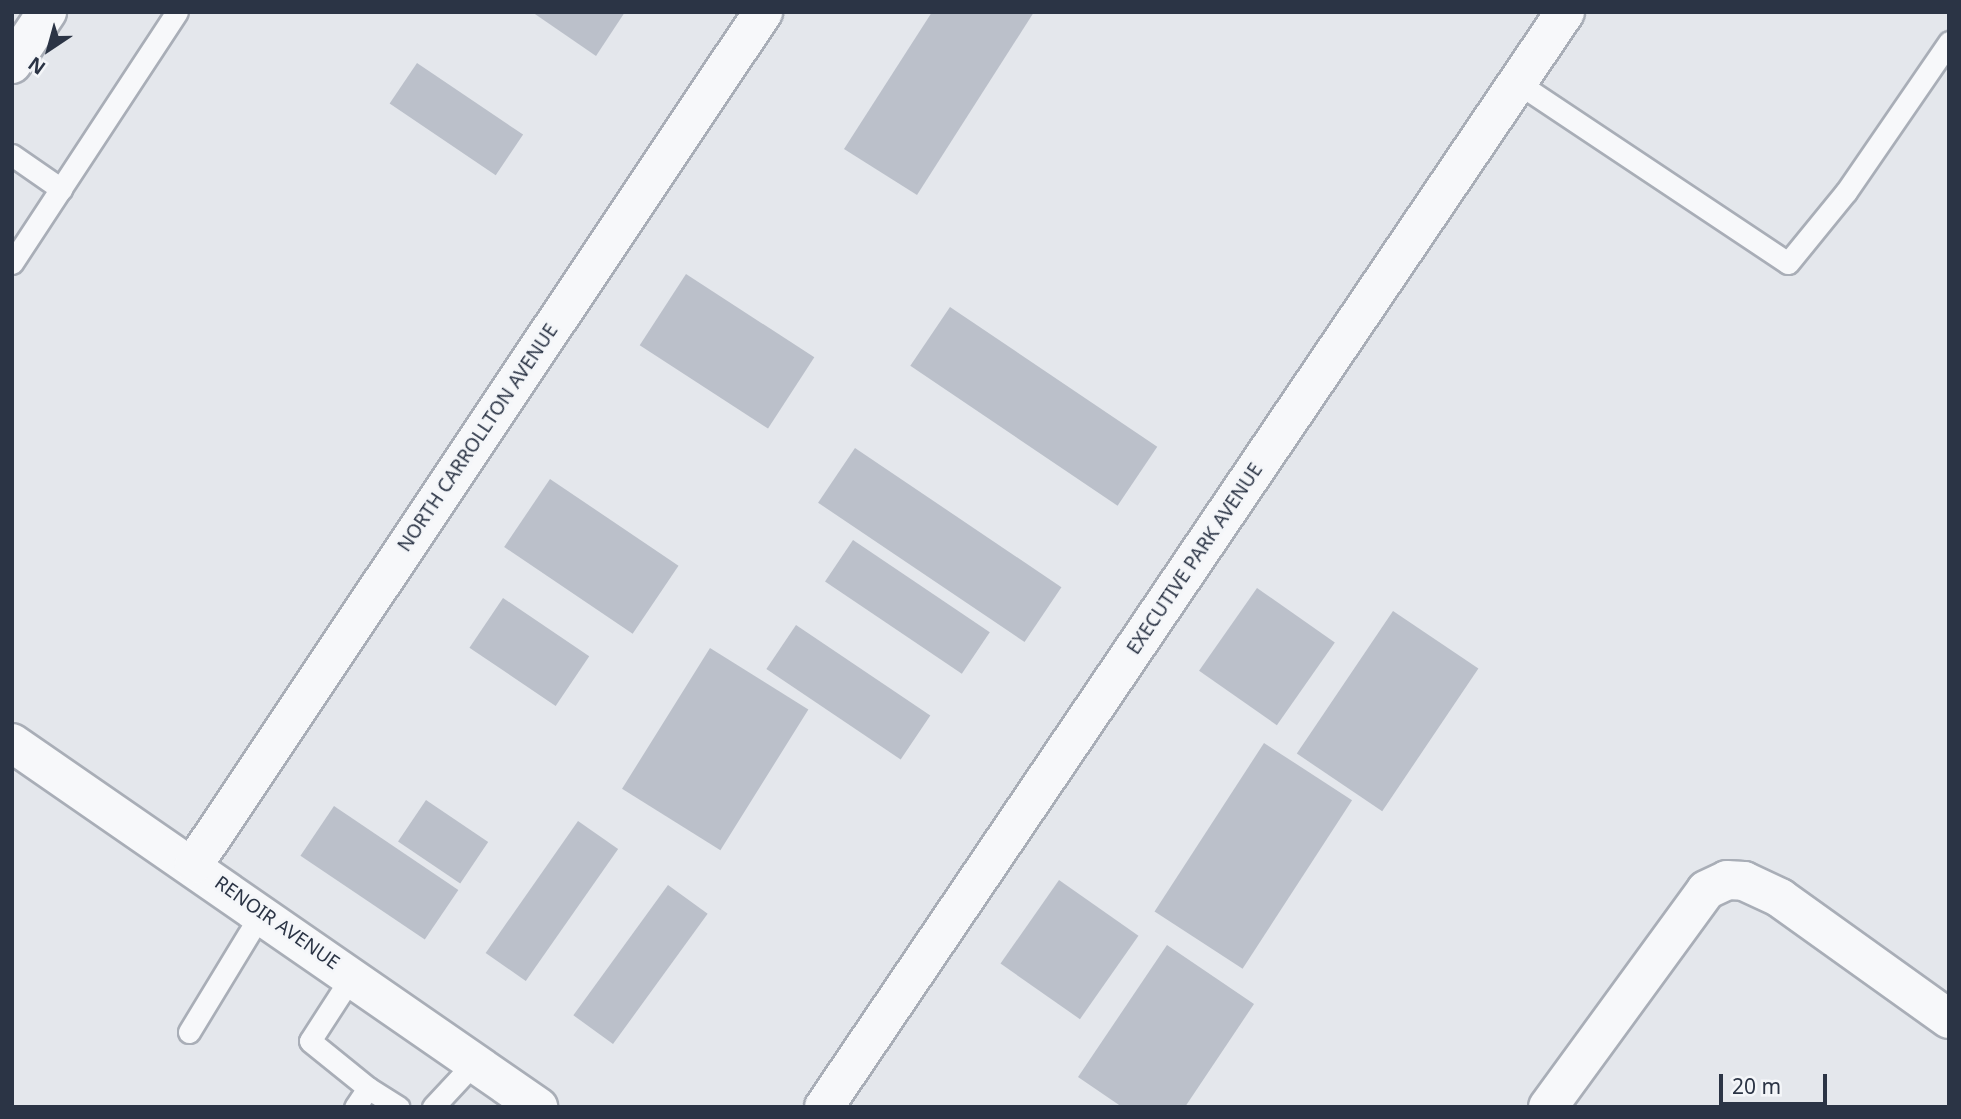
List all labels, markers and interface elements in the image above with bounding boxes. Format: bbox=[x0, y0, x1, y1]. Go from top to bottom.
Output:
north arrow bbox=[14, 14, 84, 84]
text: N bbox=[23, 51, 51, 81]
street label: NORTH CARROLLTON AVENUE bbox=[393, 320, 563, 556]
street label: EXECUTIVE PARK AVENUE bbox=[1122, 459, 1268, 659]
street label: RENOIR AVENUE bbox=[210, 871, 344, 975]
scale bar bbox=[1723, 1060, 1832, 1104]
text: 20 m bbox=[1732, 1072, 1781, 1100]

